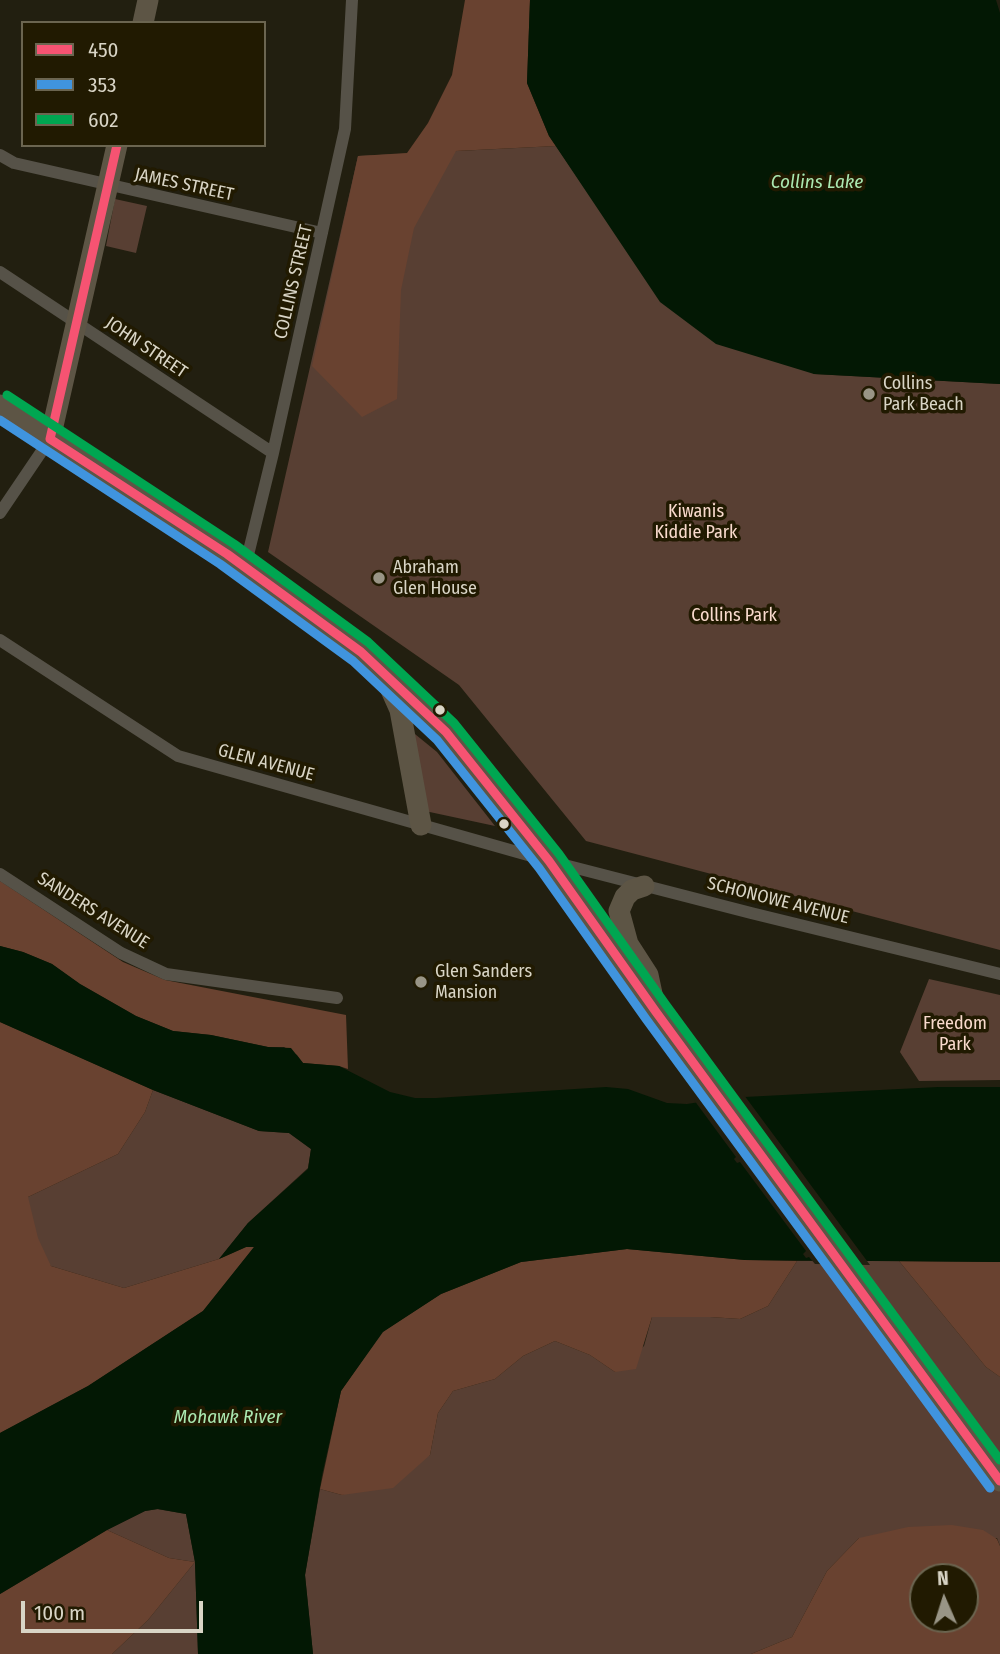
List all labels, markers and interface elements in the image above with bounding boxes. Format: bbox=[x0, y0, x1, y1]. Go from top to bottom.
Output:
legend bbox=[21, 21, 266, 147]
text: 450 bbox=[88, 37, 119, 63]
text: 353 bbox=[88, 72, 116, 98]
text: 602 bbox=[88, 107, 118, 133]
street label: JAMES STREET bbox=[133, 164, 235, 206]
water label: Collins Lake bbox=[771, 172, 863, 194]
street label: COLLINS STREET bbox=[270, 223, 318, 341]
street label: JOHN STREET bbox=[101, 313, 191, 383]
place label: Collins Park Beach bbox=[883, 373, 964, 416]
marker: Collins Park Beach bbox=[861, 386, 877, 402]
park label: Kiwanis Kiddie Park bbox=[655, 501, 737, 544]
place label: Abraham Glen House bbox=[393, 557, 477, 600]
marker: Abraham Glen House bbox=[371, 570, 387, 586]
park label: Collins Park bbox=[691, 605, 777, 627]
unlabelled marker bbox=[433, 703, 447, 717]
street label: GLEN AVENUE bbox=[216, 740, 316, 786]
unlabelled marker bbox=[497, 817, 511, 831]
street label: SANDERS AVENUE bbox=[33, 868, 153, 954]
street label: SCHONOWE AVENUE bbox=[705, 873, 851, 929]
place label: Glen Sanders Mansion bbox=[435, 961, 532, 1004]
marker: Glen Sanders Mansion bbox=[413, 974, 429, 990]
park label: Freedom Park bbox=[923, 1013, 987, 1056]
water label: Mohawk River bbox=[174, 1407, 282, 1429]
north arrow bbox=[909, 1563, 979, 1633]
text: N bbox=[937, 1567, 949, 1590]
scale bar bbox=[24, 1588, 206, 1632]
text: 100 m bbox=[34, 1600, 85, 1626]

